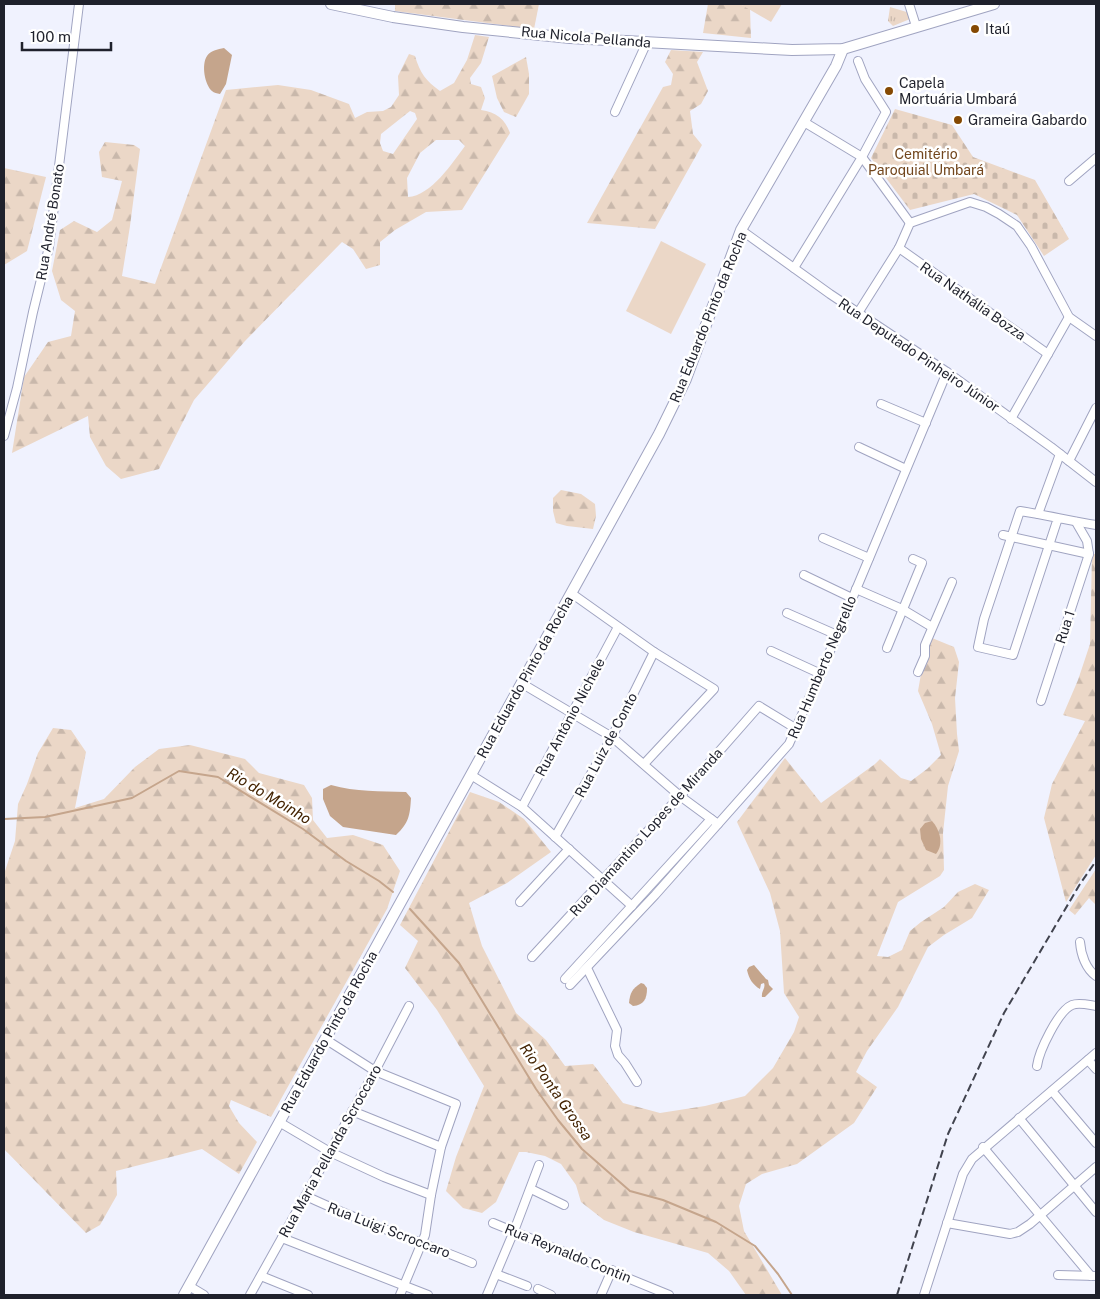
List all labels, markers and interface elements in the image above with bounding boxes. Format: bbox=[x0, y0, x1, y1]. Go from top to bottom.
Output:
scale bar bbox=[22, 20, 111, 52]
place label: Itaú bbox=[985, 21, 1010, 37]
street label: Rua Nicola Pellanda bbox=[520, 23, 652, 51]
marker: Itaú bbox=[969, 23, 981, 35]
text: 100 m bbox=[30, 28, 71, 45]
place label: Capela Mortuária Umbará bbox=[899, 75, 1017, 107]
marker: Capela Mortuária Umbará bbox=[883, 85, 895, 97]
place label: Grameira Gabardo bbox=[968, 112, 1087, 128]
marker: Grameira Gabardo bbox=[952, 114, 964, 126]
park label: Cemitério Paroquial Umbará bbox=[868, 146, 984, 178]
street label: Rua André Bonato bbox=[33, 163, 67, 281]
street label: Rua Eduardo Pinto da Rocha bbox=[666, 229, 750, 405]
street label: Rua Nathália Bozza bbox=[917, 259, 1029, 343]
street label: Rua Deputado Pinheiro Júnior bbox=[835, 295, 1003, 415]
street label: Rua Eduardo Pinto da Rocha bbox=[474, 593, 576, 761]
street label: Rua Humberto Negrello bbox=[785, 593, 859, 741]
street label: Rua 1 bbox=[1052, 608, 1078, 646]
street label: Rua Antônio Nichele bbox=[532, 655, 608, 779]
street label: Rua Luiz de Conto bbox=[572, 690, 640, 800]
street label: Rua Diamantino Lopes de Miranda bbox=[566, 745, 726, 919]
water label: Rio do Moinho bbox=[224, 764, 314, 827]
street label: Rua Eduardo Pinto da Rocha bbox=[278, 948, 380, 1116]
water label: Rio Ponta Grossa bbox=[517, 1040, 596, 1143]
street label: Rua Maria Pellanda Scroccaro bbox=[276, 1062, 384, 1240]
street label: Rua Luigi Scroccaro bbox=[325, 1199, 453, 1261]
street label: Rua Reynaldo Contin bbox=[502, 1220, 634, 1286]

